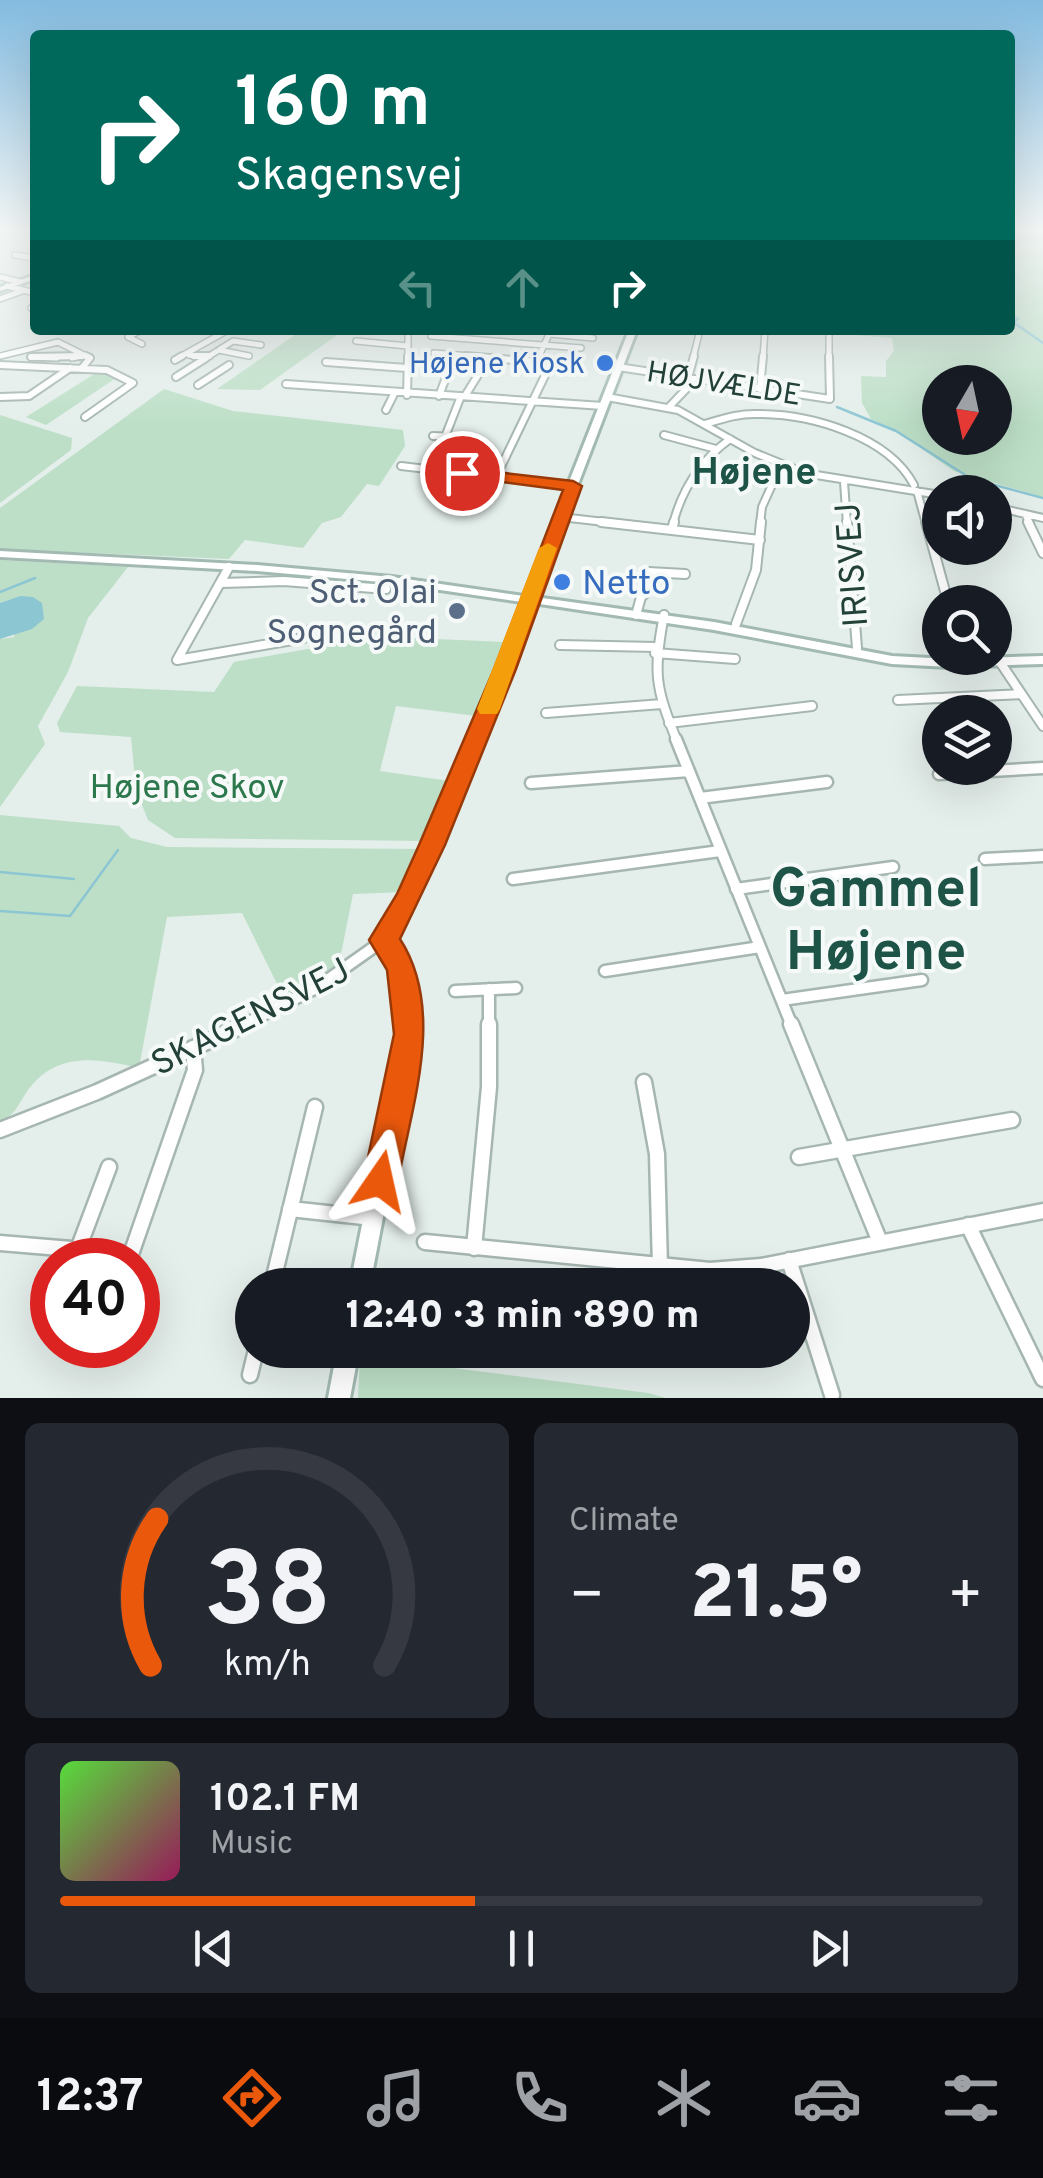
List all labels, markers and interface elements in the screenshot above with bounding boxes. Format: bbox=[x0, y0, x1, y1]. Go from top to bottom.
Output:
text: 160 m bbox=[235, 62, 431, 151]
icon: right bbox=[70, 70, 200, 200]
text: Skagensvej bbox=[235, 149, 463, 206]
icon: left bbox=[390, 260, 445, 315]
icon: ahead bbox=[495, 260, 550, 315]
icon: right bbox=[600, 260, 655, 315]
place label: Højene Kiosk bbox=[409, 347, 585, 384]
marker: Højene Kiosk bbox=[594, 352, 616, 374]
street label: HØJVÆLDE bbox=[644, 355, 803, 416]
north arrow bbox=[922, 365, 1012, 455]
map controls bbox=[922, 365, 1012, 785]
pin bbox=[420, 431, 505, 516]
icon: arrive bbox=[435, 446, 490, 501]
district label: Højene bbox=[692, 450, 816, 499]
button: sound bbox=[922, 475, 1012, 565]
street label: IRISVEJ bbox=[828, 501, 880, 628]
place label: Netto bbox=[582, 563, 670, 607]
marker: Netto bbox=[551, 571, 573, 593]
place label: Sct. Olai Sognegård bbox=[266, 572, 437, 656]
button: search bbox=[922, 585, 1012, 675]
marker: Sct. Olai Sognegård bbox=[446, 600, 468, 622]
button: layers bbox=[922, 695, 1012, 785]
park label: Højene Skov bbox=[89, 767, 285, 811]
district label: Gammel Højene bbox=[770, 857, 982, 990]
street label: SKAGENSVEJ bbox=[145, 950, 358, 1088]
position arrow bbox=[328, 1129, 432, 1233]
speed limit sign: 40 bbox=[30, 1238, 160, 1368]
text: 12:40 · 3 min · 890 m bbox=[346, 1293, 699, 1342]
text: Climate bbox=[569, 1502, 679, 1542]
text: 38 bbox=[203, 1531, 331, 1663]
text: 21.5° bbox=[690, 1550, 862, 1645]
text: − bbox=[569, 1563, 604, 1633]
text: + bbox=[948, 1563, 983, 1633]
text: km/h bbox=[224, 1643, 310, 1689]
text: 102.1 FM bbox=[210, 1776, 360, 1825]
text: Music bbox=[210, 1825, 293, 1865]
icon: previous bbox=[186, 1921, 241, 1976]
icon: pause bbox=[494, 1921, 549, 1976]
icon: next bbox=[802, 1921, 857, 1976]
icon: directions bbox=[217, 2063, 287, 2133]
icon: music bbox=[361, 2063, 431, 2133]
icon: phone bbox=[505, 2063, 575, 2133]
icon: climate bbox=[649, 2063, 719, 2133]
icon: car bbox=[792, 2063, 862, 2133]
icon: filters bbox=[936, 2063, 1006, 2133]
text: 12:37 bbox=[37, 2070, 144, 2127]

